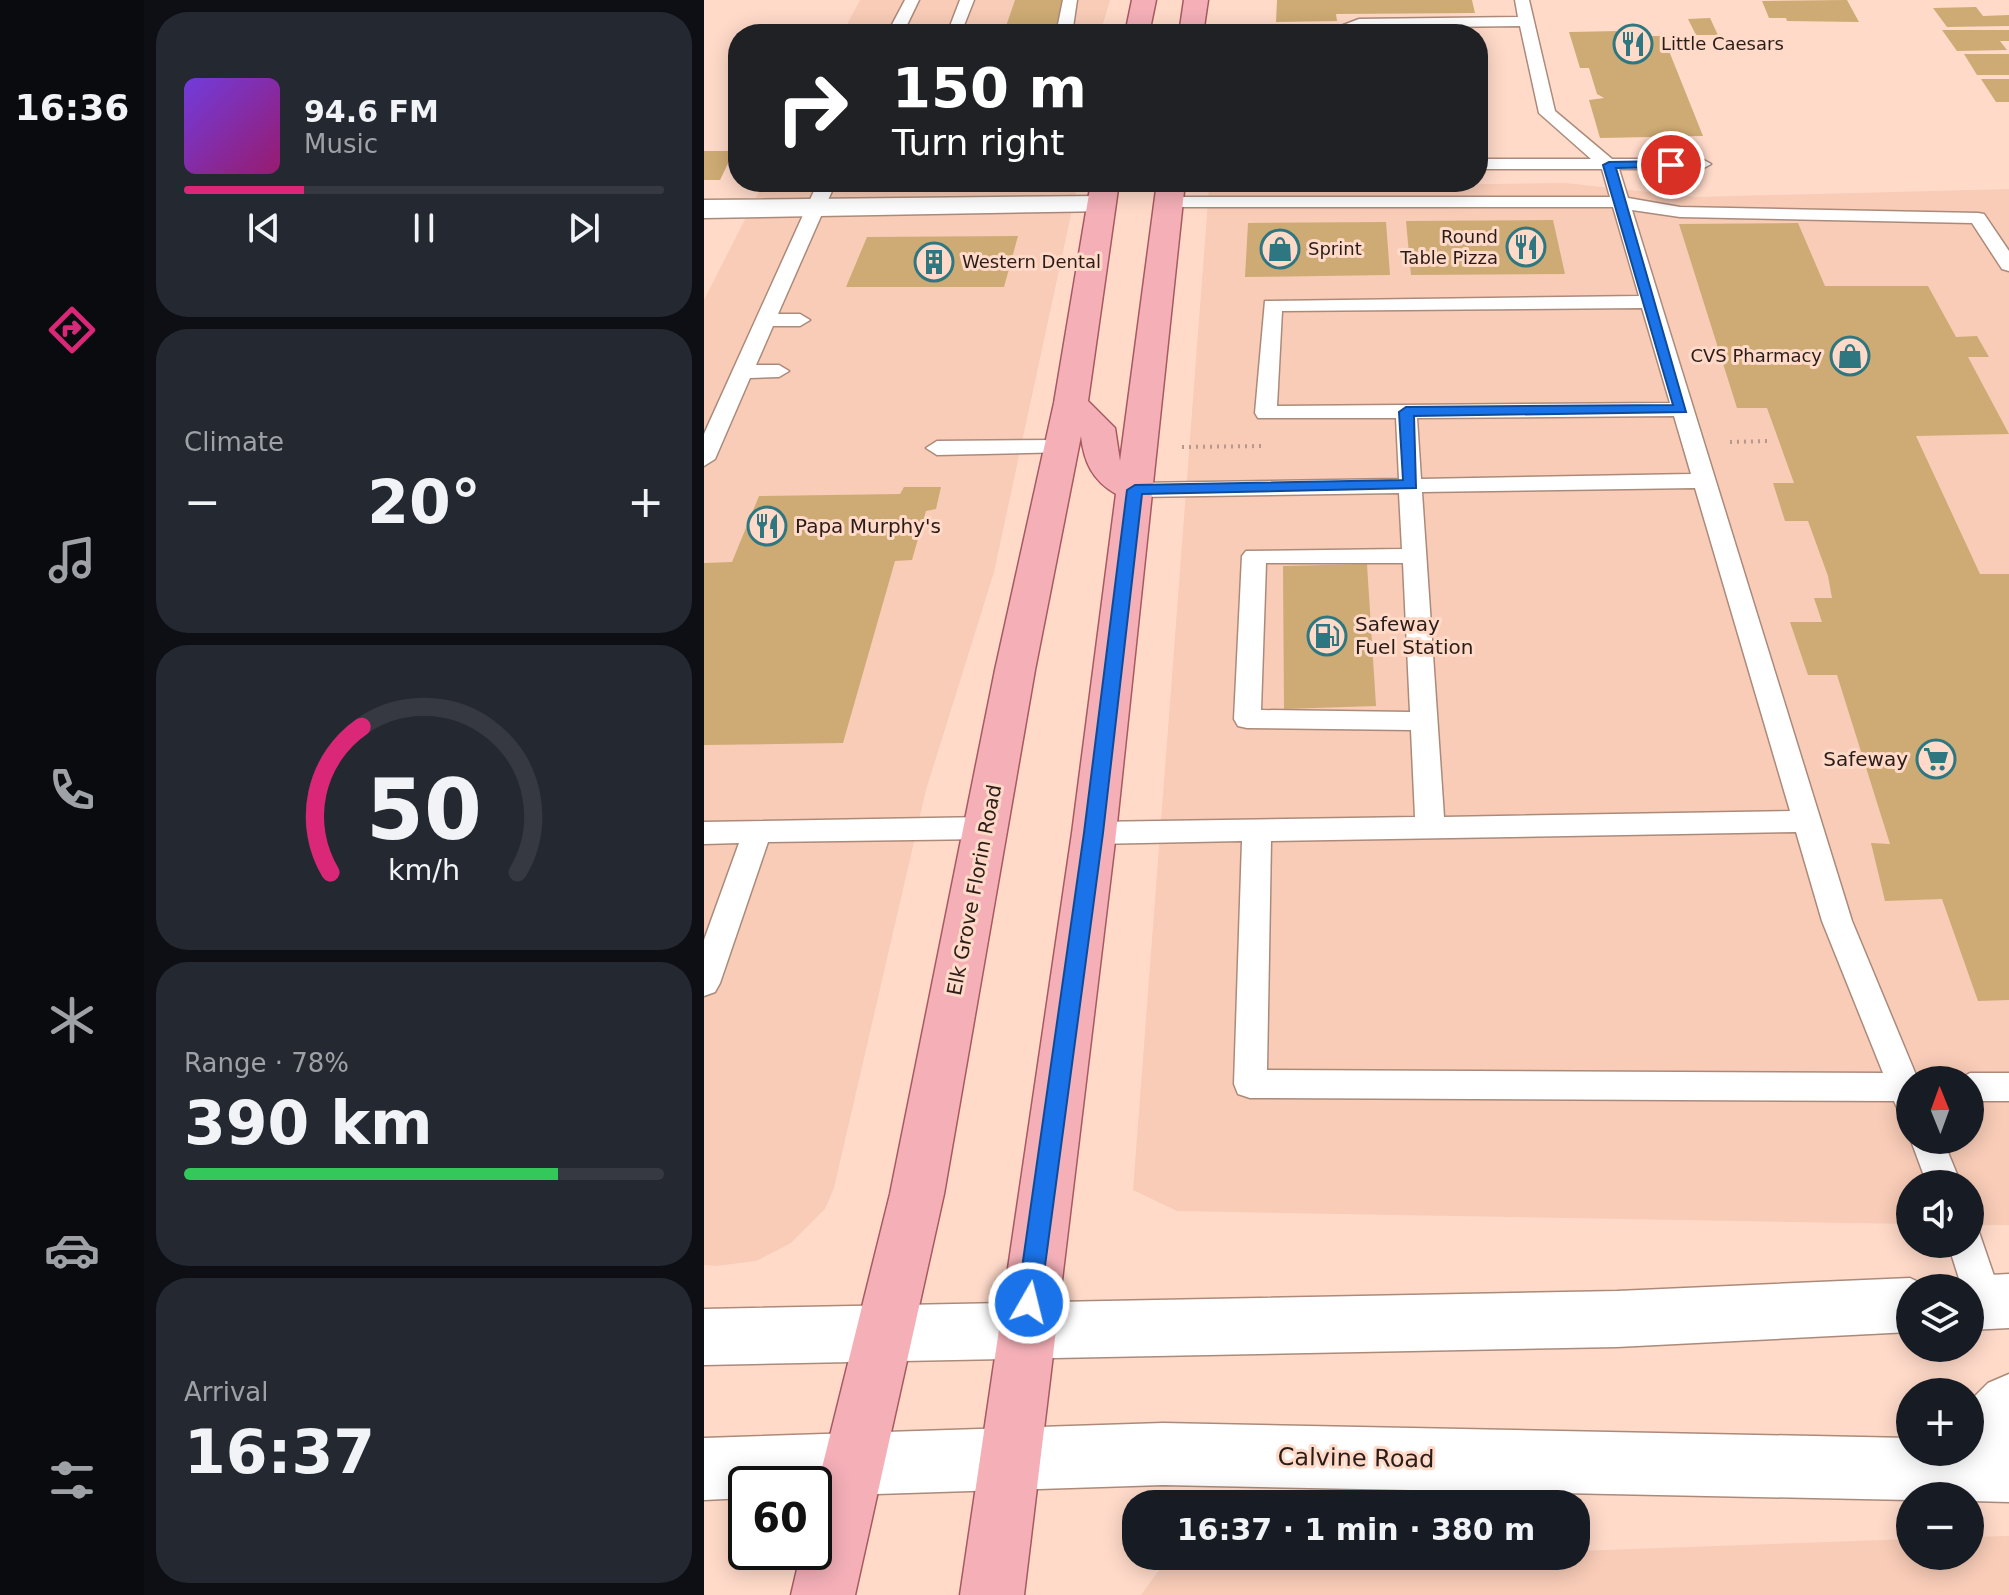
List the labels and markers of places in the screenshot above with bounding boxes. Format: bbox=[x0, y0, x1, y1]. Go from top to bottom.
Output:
restaurant icon: Little Caesars bbox=[1612, 23, 1654, 65]
place label: Little Caesars bbox=[1661, 33, 1784, 54]
pin bbox=[1637, 131, 1705, 199]
place label: Round Table Pizza bbox=[1399, 226, 1498, 268]
restaurant icon: Round Table Pizza bbox=[1505, 226, 1547, 268]
shop icon: Sprint bbox=[1259, 228, 1301, 270]
place label: Sprint bbox=[1308, 238, 1362, 259]
building icon: Western Dental bbox=[913, 241, 955, 283]
place label: Western Dental bbox=[962, 251, 1101, 272]
shop icon: CVS Pharmacy bbox=[1829, 335, 1871, 377]
place label: CVS Pharmacy bbox=[1690, 345, 1822, 366]
restaurant icon: Papa Murphy's bbox=[746, 505, 788, 547]
place label: Papa Murphy's bbox=[795, 514, 941, 538]
place label: Safeway Fuel Station bbox=[1355, 612, 1473, 659]
fuel station icon: Safeway Fuel Station bbox=[1306, 615, 1348, 657]
supermarket icon: Safeway bbox=[1915, 738, 1957, 780]
place label: Safeway bbox=[1823, 747, 1908, 771]

